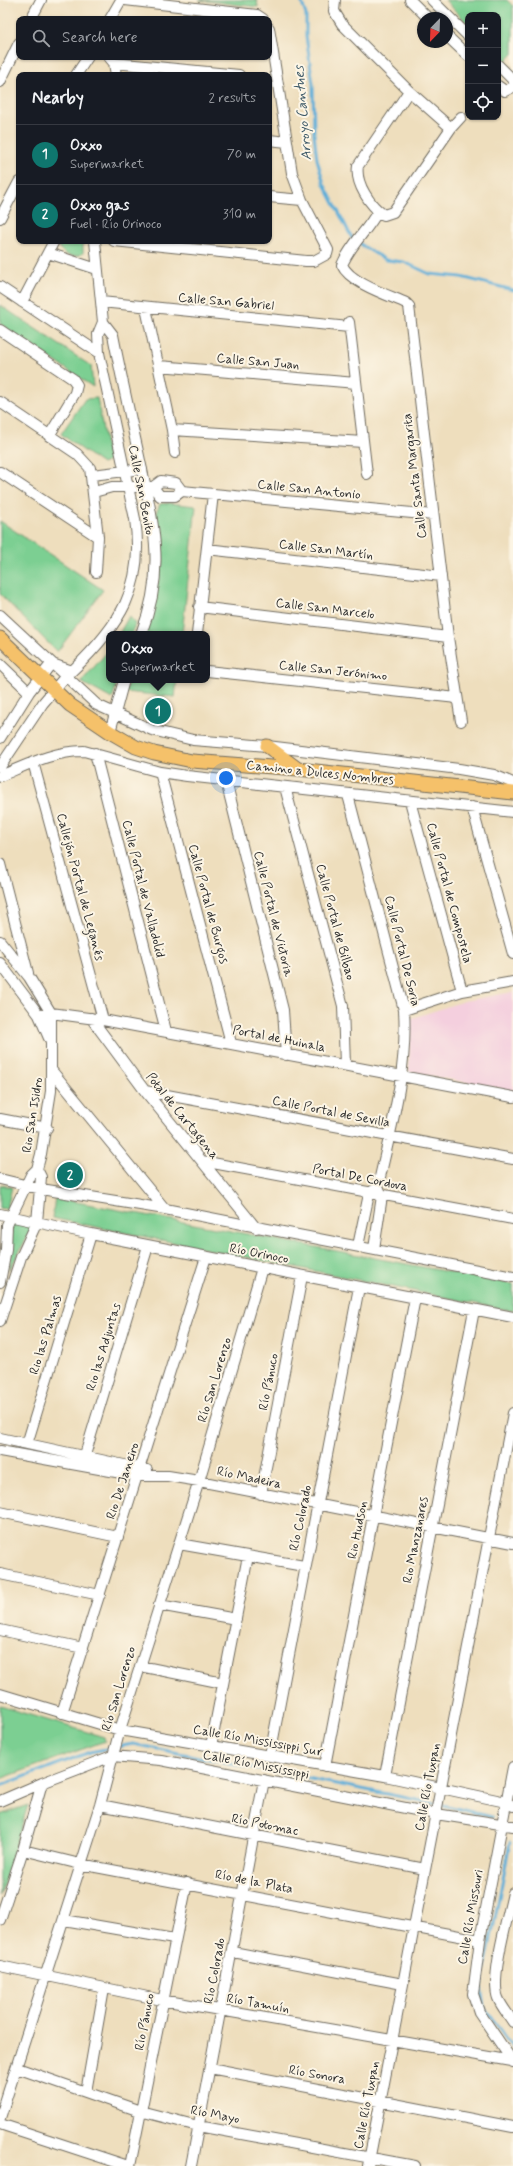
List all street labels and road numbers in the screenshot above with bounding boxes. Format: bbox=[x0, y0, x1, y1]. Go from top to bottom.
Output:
street label: Calle San Gabriel bbox=[177, 289, 275, 315]
street label: Calle San Juan bbox=[216, 350, 300, 374]
street label: Calle Santa Margarita bbox=[399, 412, 432, 540]
street label: Calle San Benito bbox=[124, 444, 158, 536]
street label: Calle San Antonio bbox=[257, 476, 362, 504]
street label: Calle San Martín bbox=[278, 536, 374, 564]
street label: Calle San Marcelo bbox=[275, 594, 375, 624]
street label: Calle San Jerónimo bbox=[278, 657, 388, 685]
street label: Camino a Dulces Nombres bbox=[246, 757, 394, 789]
street label: Callejón Portal de Leganés bbox=[50, 811, 108, 963]
street label: Calle Portal de Valladolid bbox=[118, 818, 168, 960]
street label: Calle Portal de Compostela bbox=[422, 821, 476, 965]
street label: Calle Portal de Burgos bbox=[182, 842, 232, 966]
street label: Calle Portal de Victoria bbox=[249, 849, 297, 979]
street label: Calle Portal de Bilbao bbox=[311, 862, 359, 982]
street label: Calle Portal De Soria bbox=[380, 894, 424, 1008]
street label: Portal de Huinala bbox=[231, 1022, 327, 1056]
street label: Potal de Cartagena bbox=[140, 1069, 222, 1164]
street label: Rio San Isidro bbox=[19, 1076, 47, 1154]
street label: Calle Portal de Sevilla bbox=[271, 1092, 391, 1132]
street label: Portal De Cordova bbox=[311, 1160, 409, 1196]
street label: Río Orinoco bbox=[228, 1240, 290, 1268]
street label: Rio las Palmas bbox=[26, 1293, 66, 1377]
street label: Rio las Adjuntas bbox=[83, 1301, 125, 1393]
street label: Río San Lorenzo bbox=[194, 1335, 236, 1425]
street label: Río Pánuco bbox=[255, 1352, 283, 1412]
street label: Rio De Janeiro bbox=[103, 1440, 143, 1522]
street label: Río Madeira bbox=[215, 1463, 283, 1493]
street label: Río Colorado bbox=[286, 1483, 316, 1553]
street label: Rio Manzanares bbox=[399, 1495, 433, 1585]
street label: Rio Hudson bbox=[344, 1500, 372, 1560]
street label: Río San Lorenzo bbox=[98, 1644, 140, 1734]
street label: Calle Río Mississippi Sur bbox=[192, 1721, 325, 1761]
street label: Calle Río Tuxpan bbox=[411, 1742, 445, 1832]
street label: Calle Río Mississippi bbox=[201, 1746, 311, 1784]
street label: Río Potomac bbox=[230, 1810, 300, 1840]
street label: Río de la Plata bbox=[214, 1866, 294, 1898]
street label: Calle Río Missouri bbox=[454, 1868, 488, 1966]
street label: Río Colorado bbox=[200, 1937, 230, 2005]
street label: Río Tamuín bbox=[225, 1990, 291, 2018]
street label: Río Pánuco bbox=[131, 1992, 159, 2052]
street label: Calle Río Tuxpan bbox=[350, 2060, 384, 2150]
street label: Río Sonora bbox=[287, 2062, 347, 2088]
street label: Río Mayo bbox=[189, 2102, 241, 2128]

